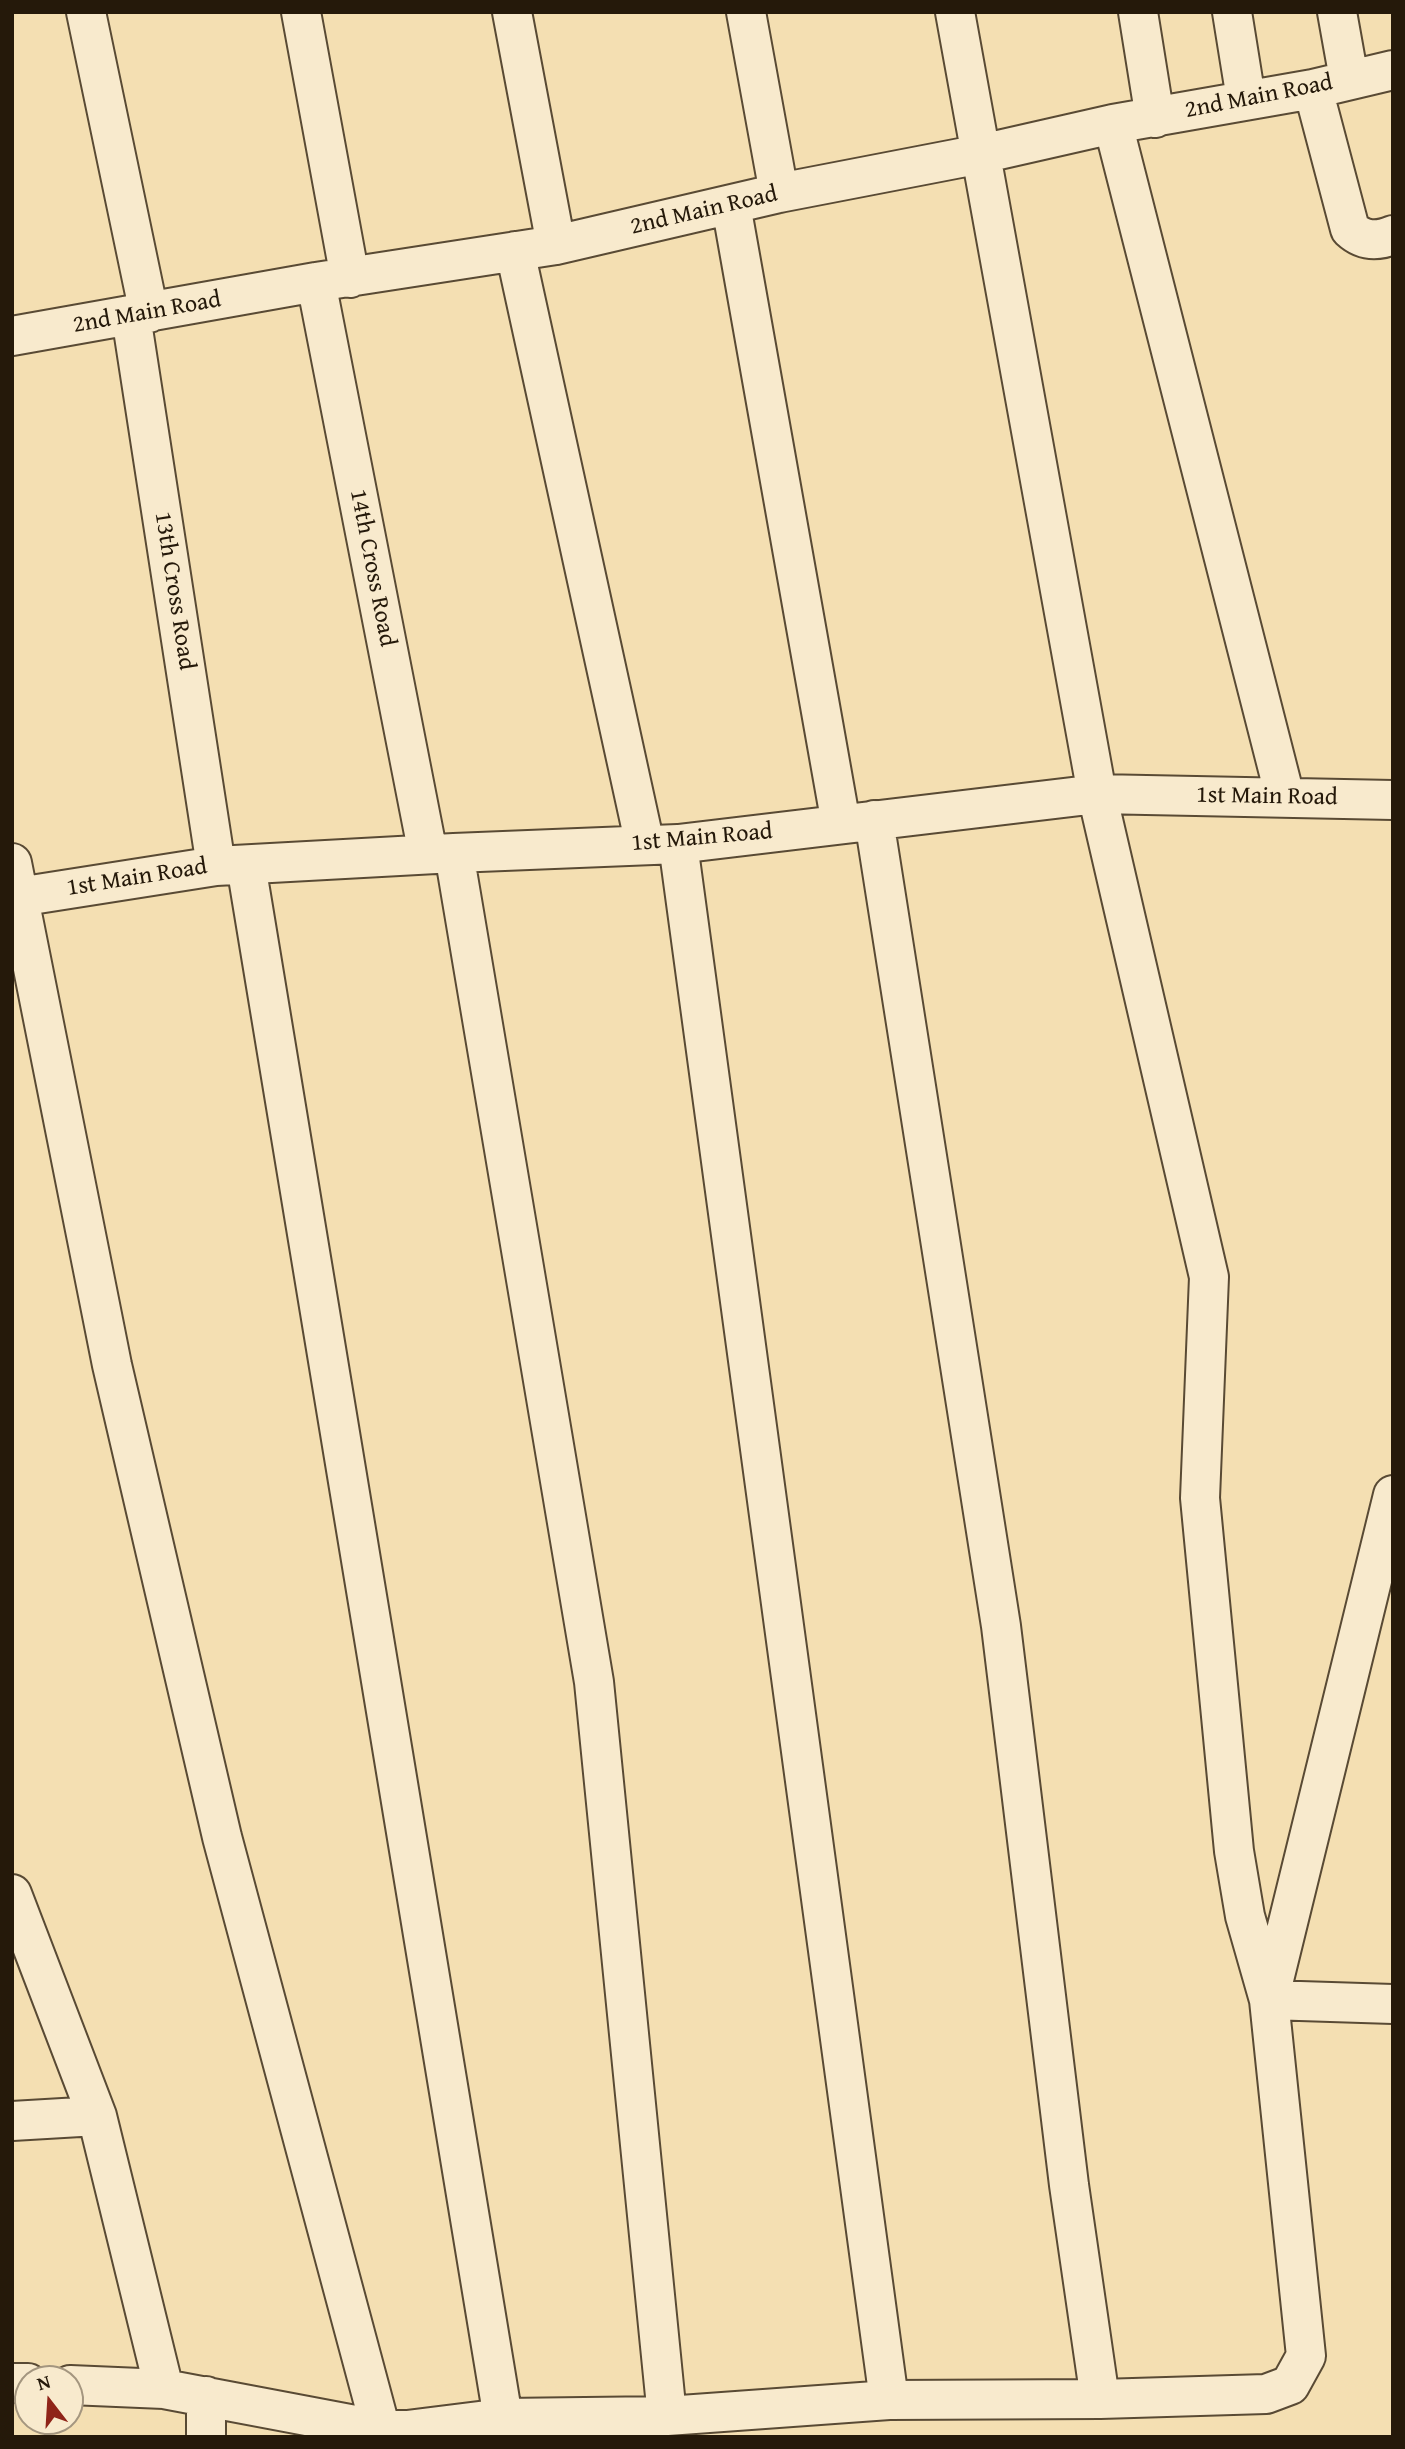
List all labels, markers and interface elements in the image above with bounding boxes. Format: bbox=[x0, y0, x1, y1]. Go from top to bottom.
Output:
street label: 2nd Main Road bbox=[1183, 69, 1335, 125]
street label: 2nd Main Road bbox=[628, 180, 780, 242]
street label: 2nd Main Road bbox=[71, 286, 223, 340]
street label: 14th Cross Road bbox=[343, 487, 401, 649]
street label: 13th Cross Road bbox=[147, 510, 201, 672]
street label: 1st Main Road bbox=[1196, 781, 1338, 813]
street label: 1st Main Road bbox=[630, 817, 774, 859]
street label: 1st Main Road bbox=[65, 853, 209, 903]
north arrow bbox=[14, 2365, 84, 2435]
text: N bbox=[33, 2367, 54, 2397]

